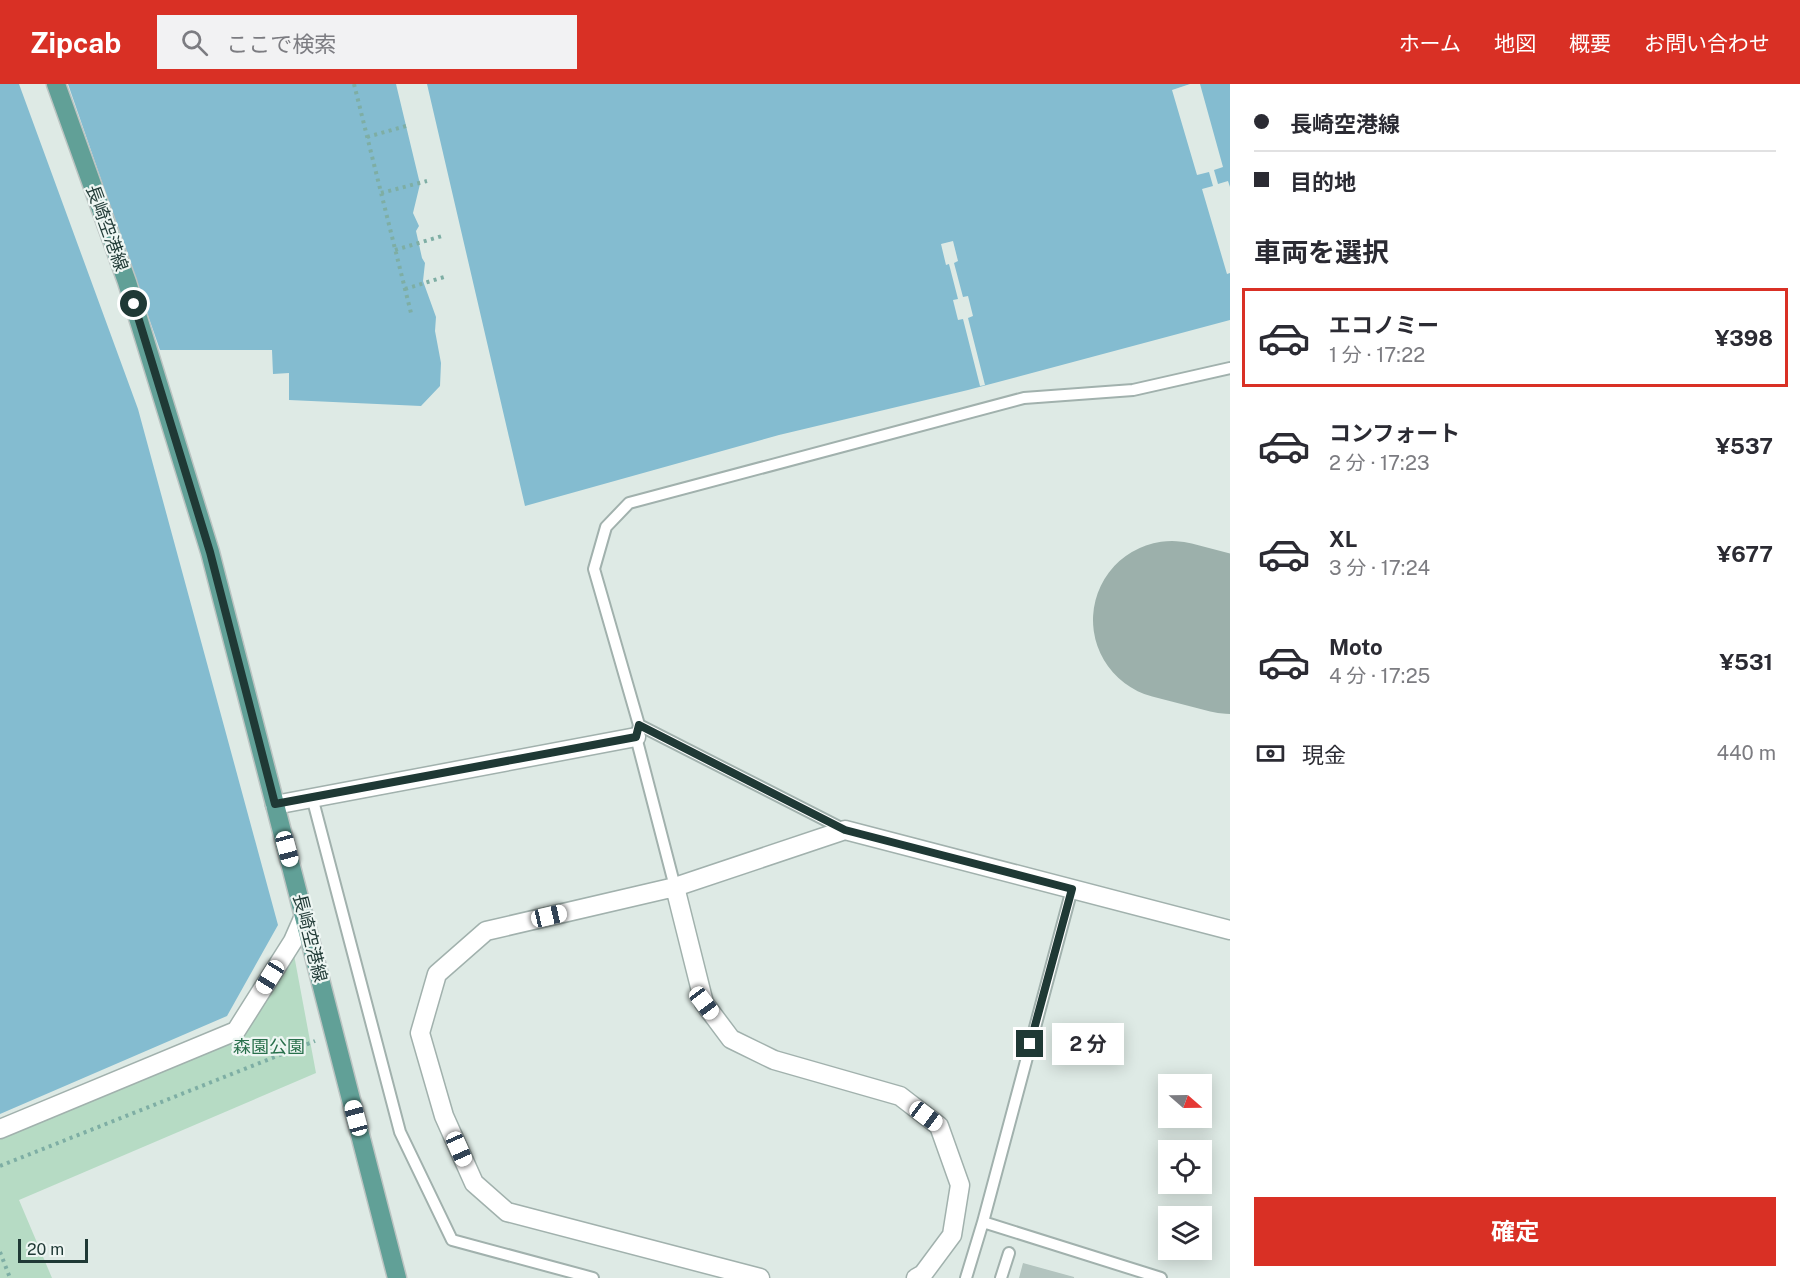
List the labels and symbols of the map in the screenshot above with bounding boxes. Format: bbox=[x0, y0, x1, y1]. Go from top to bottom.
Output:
street label: 長崎空港線 bbox=[82, 182, 133, 274]
route start bbox=[120, 290, 147, 317]
car bbox=[274, 829, 300, 869]
street label: 長崎空港線 bbox=[289, 892, 332, 984]
car bbox=[529, 903, 569, 929]
car bbox=[253, 957, 287, 997]
car bbox=[686, 983, 722, 1023]
callout: 2 分 bbox=[1051, 1023, 1123, 1065]
route end bbox=[1016, 1030, 1043, 1057]
park label: 森園公園 bbox=[233, 1036, 305, 1057]
north arrow bbox=[1158, 1074, 1212, 1128]
car bbox=[343, 1098, 369, 1138]
car bbox=[906, 1098, 946, 1134]
car bbox=[443, 1129, 475, 1169]
scale bar bbox=[18, 1236, 88, 1264]

